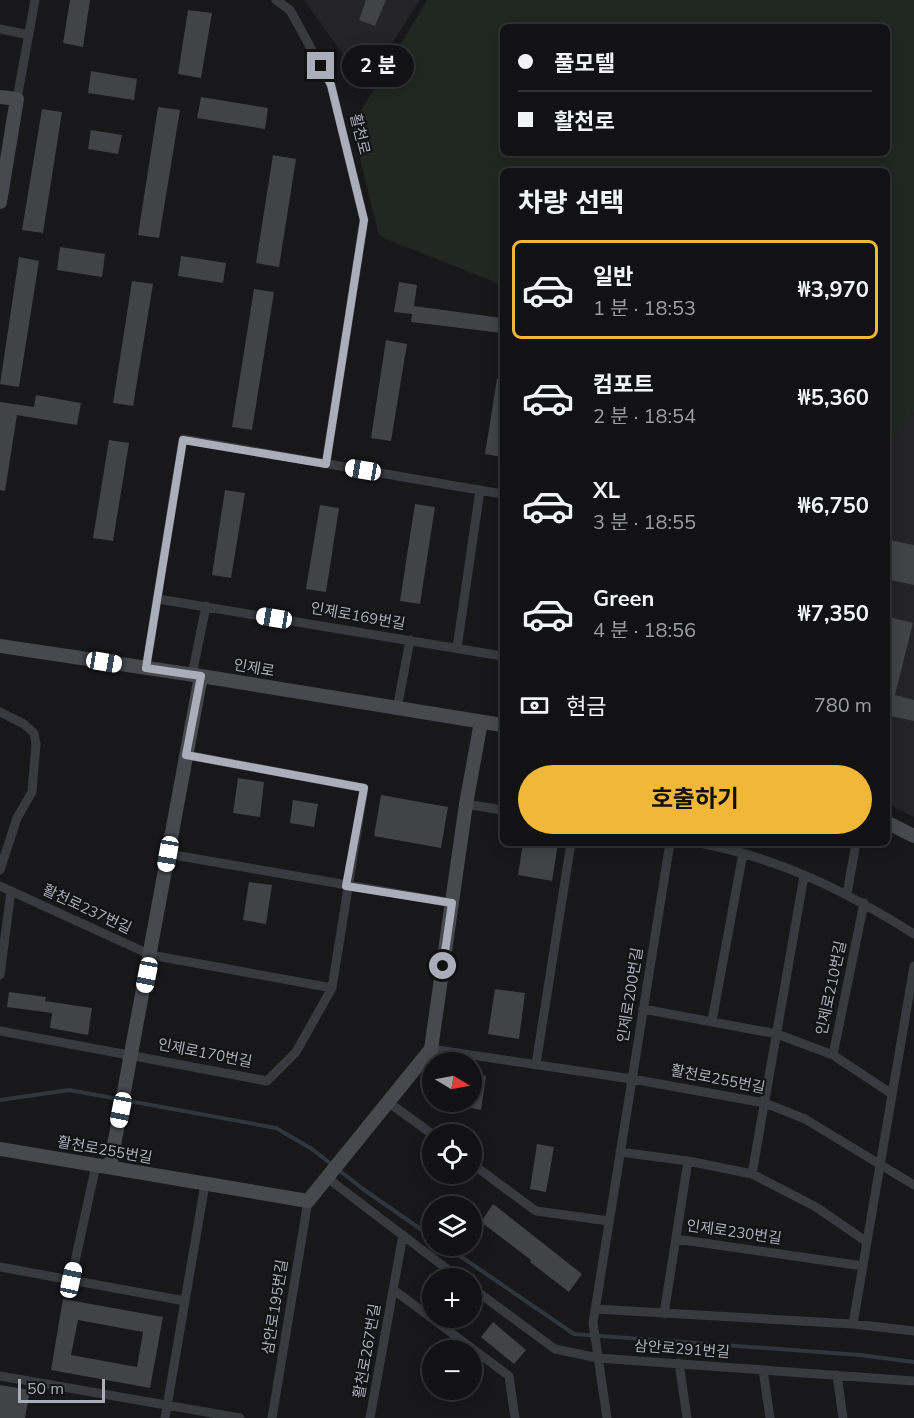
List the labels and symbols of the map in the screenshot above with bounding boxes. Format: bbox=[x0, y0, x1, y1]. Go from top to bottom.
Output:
callout: 2 분 bbox=[342, 45, 414, 87]
route end bbox=[307, 52, 334, 79]
street label: 활천로 bbox=[345, 111, 375, 157]
car bbox=[344, 458, 382, 482]
street label: 인제로169번길 bbox=[309, 598, 407, 634]
car bbox=[255, 606, 293, 630]
car bbox=[85, 650, 123, 674]
street label: 인제로 bbox=[232, 655, 276, 681]
car bbox=[156, 835, 180, 873]
street label: 활천로237번길 bbox=[39, 880, 135, 938]
street label: 인제로210번길 bbox=[811, 939, 851, 1037]
street label: 인제로200번길 bbox=[613, 946, 647, 1044]
route start bbox=[429, 952, 456, 979]
car bbox=[135, 956, 159, 994]
street label: 인제로170번길 bbox=[156, 1034, 254, 1072]
north arrow bbox=[422, 1052, 482, 1112]
street label: 활천로255번길 bbox=[669, 1060, 767, 1098]
car bbox=[109, 1091, 133, 1129]
street label: 활천로255번길 bbox=[56, 1132, 154, 1168]
street label: 인제로230번길 bbox=[685, 1215, 783, 1249]
street label: 삼안로195번길 bbox=[258, 1258, 292, 1356]
car bbox=[58, 1261, 84, 1299]
street label: 활천로267번길 bbox=[349, 1302, 385, 1400]
street label: 삼안로291번길 bbox=[633, 1336, 731, 1362]
scale bar bbox=[18, 1376, 105, 1404]

